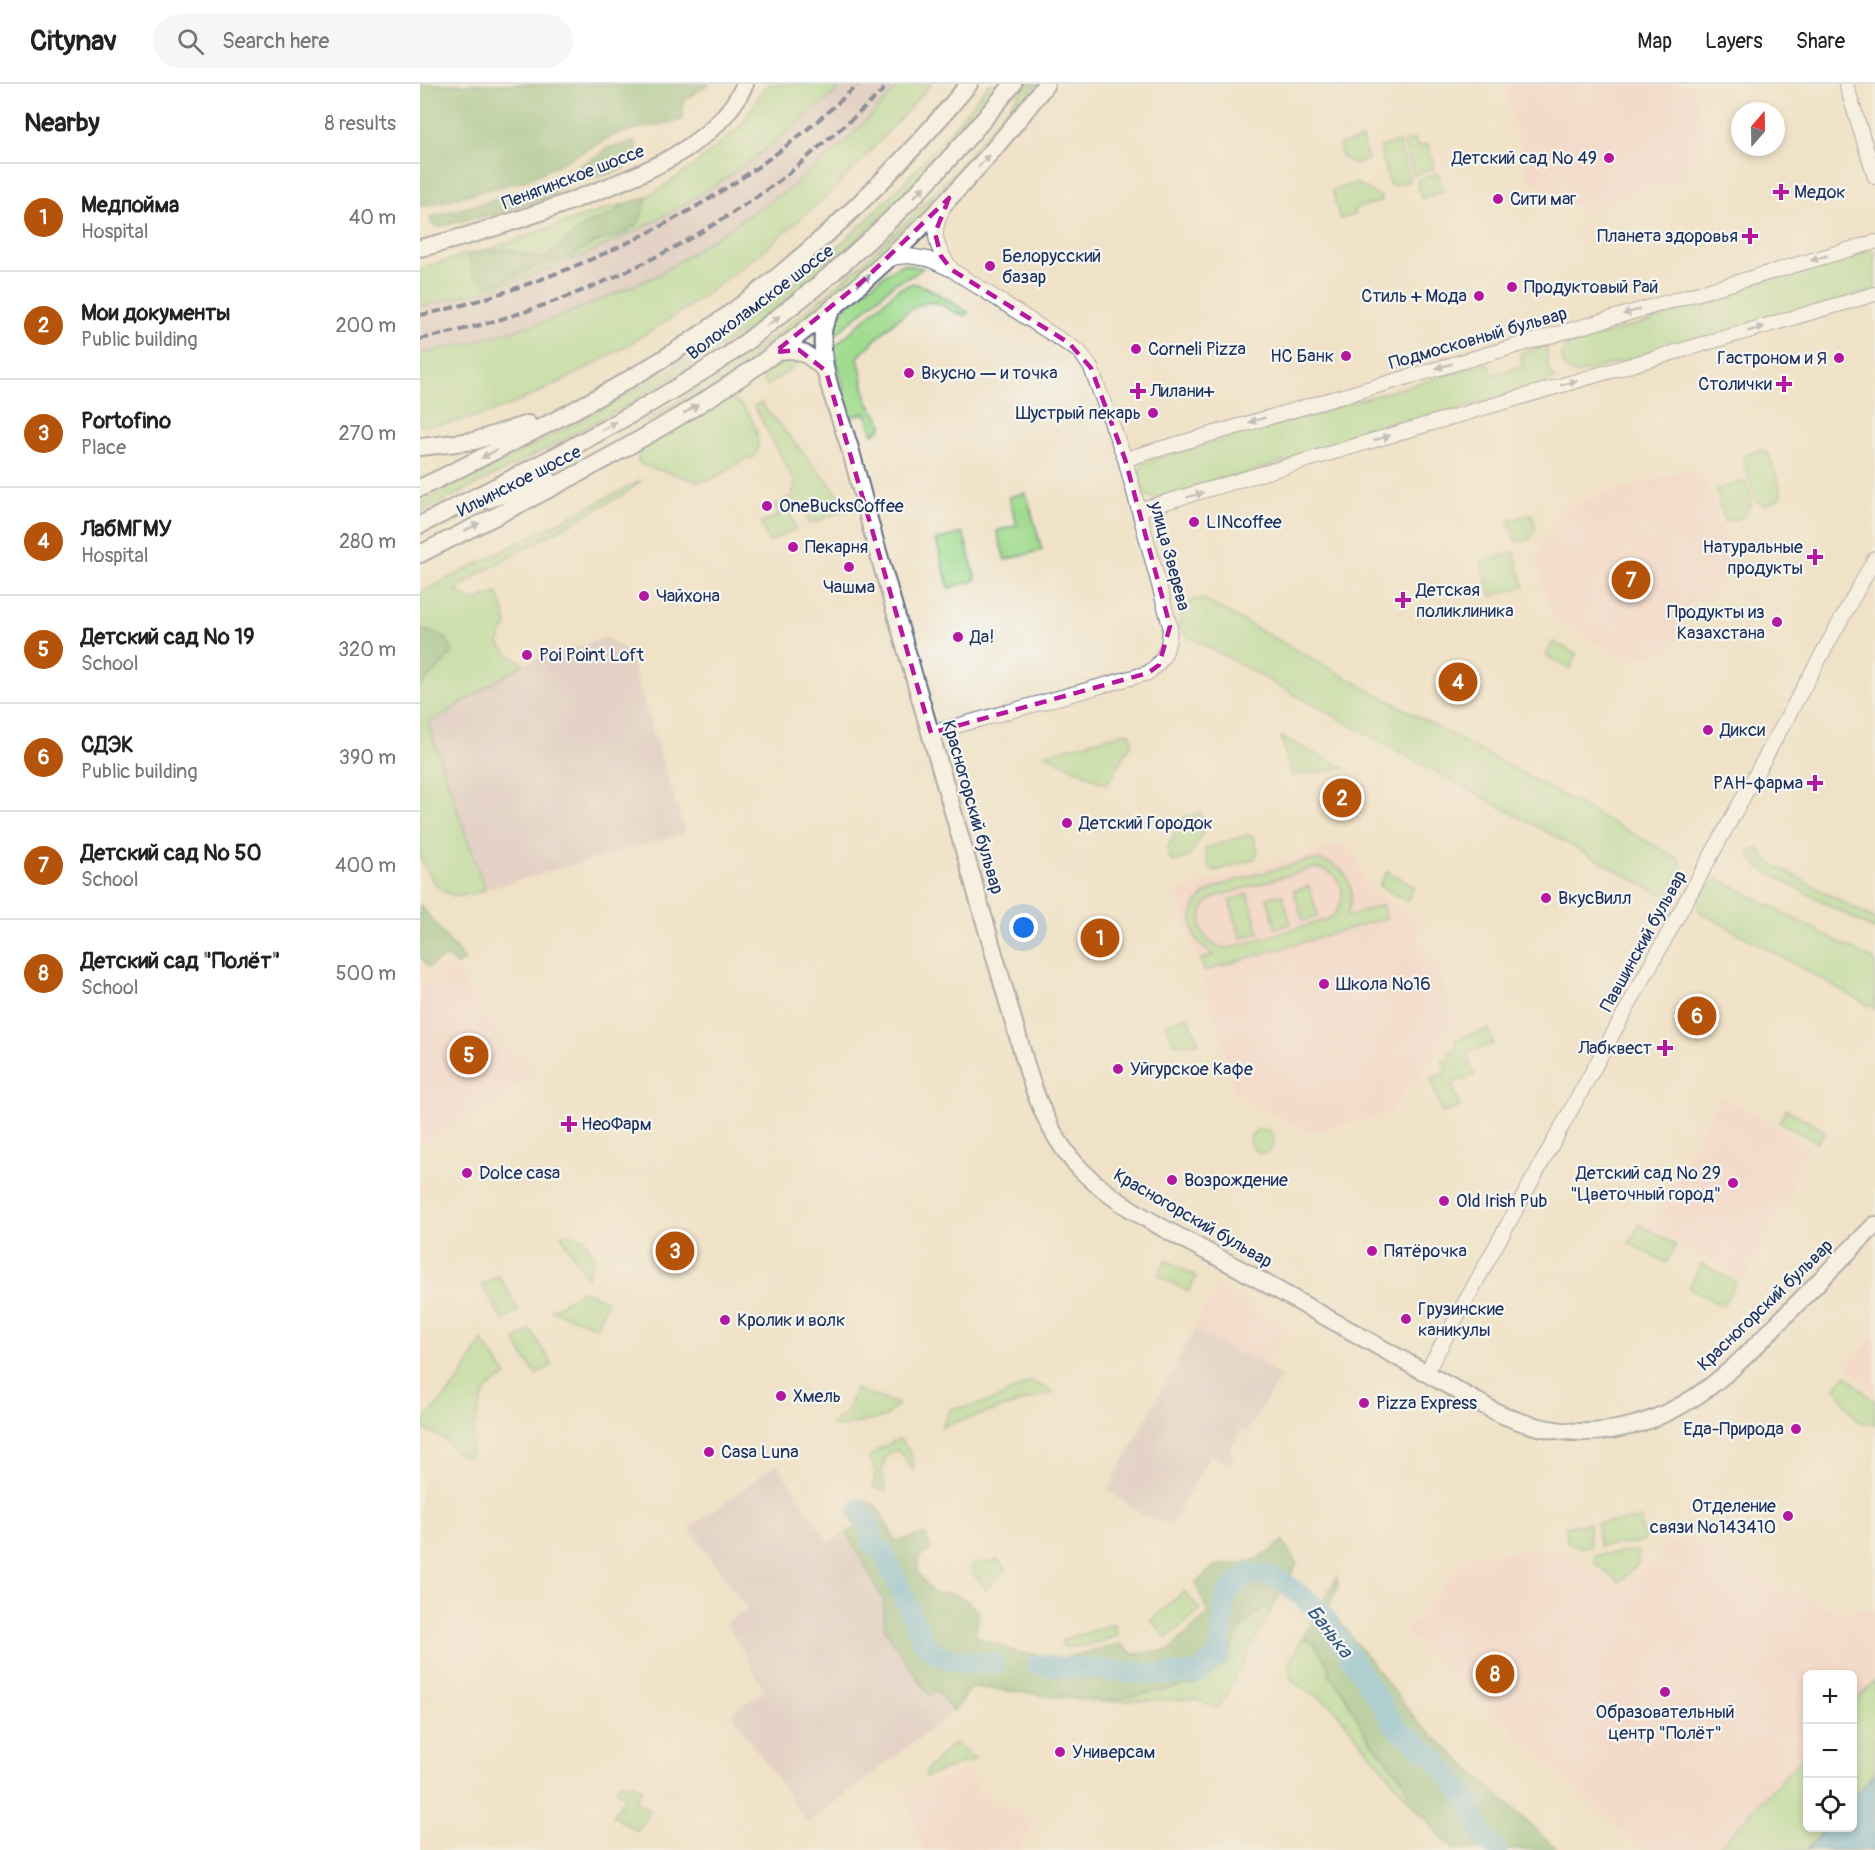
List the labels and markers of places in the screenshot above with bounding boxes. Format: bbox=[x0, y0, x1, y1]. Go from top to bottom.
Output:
place label: Детский сад № 49 bbox=[1451, 147, 1597, 170]
marker: Детский сад № 49 bbox=[1602, 151, 1616, 165]
place label: Медок bbox=[1794, 181, 1846, 204]
marker: Медок bbox=[1772, 183, 1790, 201]
place label: Сити маг bbox=[1510, 188, 1576, 211]
marker: Сити маг bbox=[1491, 192, 1505, 206]
place label: Планета здоровья bbox=[1597, 225, 1738, 248]
marker: Планета здоровья bbox=[1743, 229, 1757, 243]
place label: Белорусский базар bbox=[1002, 245, 1101, 289]
marker: Белорусский базар bbox=[983, 259, 997, 273]
place label: Продуктовый Рай bbox=[1524, 276, 1658, 299]
marker: Продуктовый Рай bbox=[1505, 280, 1519, 294]
place label: Стиль + Мода bbox=[1361, 285, 1467, 308]
marker: Стиль + Мода bbox=[1472, 289, 1486, 303]
place label: Corneli Pizza bbox=[1148, 338, 1246, 361]
marker: Corneli Pizza bbox=[1129, 342, 1143, 356]
place label: НС Банк bbox=[1270, 345, 1334, 368]
place label: Гастроном и Я bbox=[1717, 347, 1827, 370]
marker: НС Банк bbox=[1339, 349, 1353, 363]
marker: Гастроном и Я bbox=[1832, 351, 1846, 365]
place label: Вкусно — и точка bbox=[921, 362, 1058, 385]
marker: Вкусно — и точка bbox=[902, 366, 916, 380]
place label: Столички bbox=[1698, 373, 1772, 396]
marker: Столички bbox=[1777, 377, 1791, 391]
place label: Лилани+ bbox=[1149, 380, 1215, 403]
marker: Лилани+ bbox=[1131, 384, 1145, 398]
place label: Шустрый пекарь bbox=[1016, 402, 1141, 425]
marker: Шустрый пекарь bbox=[1146, 406, 1160, 420]
place label: OneBucksCoffee bbox=[779, 495, 904, 518]
marker: OneBucksCoffee bbox=[760, 499, 774, 513]
place label: LINcoffee bbox=[1206, 511, 1282, 534]
marker: LINcoffee bbox=[1187, 515, 1201, 529]
place label: Пекарня bbox=[805, 536, 868, 559]
place label: Натуральные продукты bbox=[1702, 536, 1803, 580]
marker: Пекарня bbox=[786, 540, 800, 554]
marker: Натуральные продукты bbox=[1808, 550, 1822, 564]
pin: 7 bbox=[1612, 558, 1650, 602]
marker: Чашма bbox=[842, 560, 856, 574]
place label: Чашма bbox=[823, 576, 875, 599]
place label: Детская поликлиника bbox=[1415, 579, 1514, 623]
place label: Чайхона bbox=[656, 585, 720, 608]
marker: Чайхона bbox=[637, 589, 651, 603]
marker: Детская поликлиника bbox=[1394, 591, 1412, 609]
place label: Продукты из Казахстана bbox=[1667, 601, 1765, 645]
marker: Продукты из Казахстана bbox=[1770, 615, 1784, 629]
place label: Да! bbox=[969, 626, 994, 649]
marker: Да! bbox=[951, 630, 965, 644]
place label: Poi Point Loft bbox=[539, 644, 645, 667]
marker: Poi Point Loft bbox=[520, 648, 534, 662]
pin: 4 bbox=[1438, 660, 1478, 704]
place label: Дикси bbox=[1719, 719, 1765, 742]
marker: Дикси bbox=[1701, 723, 1715, 737]
place label: РАН-фарма bbox=[1714, 772, 1803, 795]
pin: 2 bbox=[1322, 776, 1362, 820]
marker: РАН-фарма bbox=[1808, 776, 1822, 790]
place label: Детский Городок bbox=[1078, 812, 1213, 835]
marker: Детский Городок bbox=[1060, 816, 1074, 830]
place label: ВкусВилл bbox=[1558, 887, 1631, 910]
marker: ВкусВилл bbox=[1539, 891, 1553, 905]
pin: 1 bbox=[1080, 916, 1120, 960]
place label: Школа №16 bbox=[1336, 973, 1431, 996]
marker: Школа №16 bbox=[1317, 977, 1331, 991]
pin: 6 bbox=[1678, 994, 1716, 1038]
pin: 5 bbox=[449, 1032, 488, 1078]
place label: Лабквест bbox=[1577, 1037, 1652, 1060]
marker: Лабквест bbox=[1656, 1039, 1674, 1057]
place label: Уйгурское Кафе bbox=[1130, 1058, 1253, 1081]
marker: Уйгурское Кафе bbox=[1111, 1062, 1125, 1076]
place label: НеоФарм bbox=[581, 1113, 652, 1136]
marker: НеоФарм bbox=[562, 1117, 576, 1131]
place label: Dolce casa bbox=[479, 1162, 560, 1185]
place label: Детский сад № 29 "Цветочный город" bbox=[1570, 1162, 1721, 1206]
marker: Dolce casa bbox=[460, 1166, 474, 1180]
place label: Возрождение bbox=[1184, 1169, 1288, 1192]
marker: Возрождение bbox=[1165, 1173, 1179, 1187]
marker: Детский сад № 29 "Цветочный город" bbox=[1726, 1176, 1740, 1190]
place label: Old Irish Pub bbox=[1456, 1190, 1548, 1213]
marker: Old Irish Pub bbox=[1437, 1194, 1451, 1208]
pin: 3 bbox=[656, 1228, 694, 1274]
place label: Пятёрочка bbox=[1384, 1240, 1467, 1263]
marker: Пятёрочка bbox=[1365, 1244, 1379, 1258]
place label: Грузинские каникулы bbox=[1418, 1298, 1504, 1342]
place label: Кролик и волк bbox=[737, 1309, 845, 1332]
marker: Грузинские каникулы bbox=[1399, 1312, 1413, 1326]
marker: Кролик и волк bbox=[718, 1313, 732, 1327]
place label: Хмель bbox=[793, 1385, 841, 1408]
marker: Хмель bbox=[774, 1389, 788, 1403]
place label: Pizza Express bbox=[1376, 1392, 1477, 1415]
marker: Pizza Express bbox=[1357, 1396, 1371, 1410]
place label: Еда-Природа bbox=[1683, 1418, 1784, 1441]
marker: Еда-Природа bbox=[1789, 1422, 1803, 1436]
place label: Casa Luna bbox=[721, 1441, 799, 1464]
marker: Casa Luna bbox=[702, 1445, 716, 1459]
place label: Отделение связи №143410 bbox=[1650, 1495, 1776, 1539]
marker: Отделение связи №143410 bbox=[1781, 1509, 1795, 1523]
pin: 8 bbox=[1476, 1652, 1514, 1696]
marker: Образовательный центр "Полёт" bbox=[1658, 1685, 1672, 1699]
place label: Образовательный центр "Полёт" bbox=[1595, 1701, 1735, 1745]
place label: Универсам bbox=[1072, 1741, 1155, 1764]
marker: Универсам bbox=[1053, 1745, 1067, 1759]

